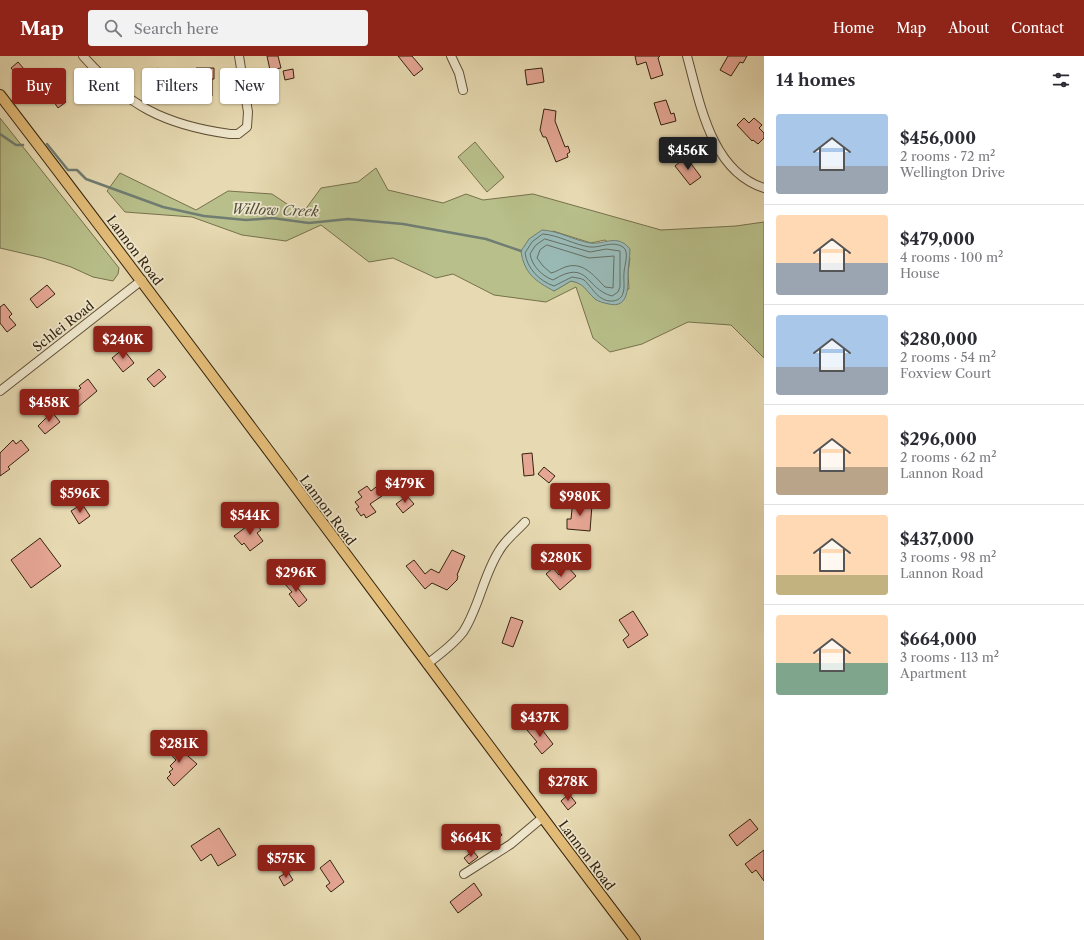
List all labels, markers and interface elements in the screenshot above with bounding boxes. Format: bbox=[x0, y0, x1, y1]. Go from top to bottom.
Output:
search box bbox=[88, 10, 368, 46]
text: Map bbox=[20, 17, 64, 40]
icon: search bbox=[102, 17, 124, 39]
text: Search here bbox=[134, 19, 219, 38]
text: Home bbox=[833, 19, 874, 37]
text: Map bbox=[896, 19, 926, 37]
text: About bbox=[948, 19, 989, 37]
text: Contact bbox=[1011, 19, 1064, 37]
chip: Buy bbox=[12, 68, 66, 104]
chip: Rent bbox=[74, 68, 134, 104]
chip: Filters bbox=[142, 68, 212, 104]
chip: New bbox=[220, 68, 279, 104]
icon: filters bbox=[1050, 69, 1072, 91]
text: 14 homes bbox=[776, 70, 855, 90]
text: $456,000 bbox=[900, 128, 976, 148]
icon: home bbox=[808, 130, 856, 178]
pin: $456K bbox=[660, 137, 716, 171]
text: $456K bbox=[668, 142, 708, 158]
text: 2 rooms · 72 m² bbox=[900, 148, 995, 164]
text: Wellington Drive bbox=[900, 164, 1005, 180]
water label: Willow Creek bbox=[231, 199, 320, 221]
street label: Lannon Road bbox=[104, 212, 167, 288]
text: $479,000 bbox=[900, 229, 975, 249]
icon: home bbox=[808, 231, 856, 279]
text: 4 rooms · 100 m² bbox=[900, 249, 1003, 265]
text: House bbox=[900, 265, 940, 281]
street label: Schlei Road bbox=[29, 297, 97, 355]
pin: $240K bbox=[95, 326, 151, 360]
text: $280,000 bbox=[900, 329, 978, 349]
text: $240K bbox=[102, 331, 144, 347]
icon: home bbox=[808, 331, 856, 379]
text: 2 rooms · 54 m² bbox=[900, 349, 996, 365]
text: Foxview Court bbox=[900, 365, 991, 381]
pin: $458K bbox=[21, 389, 77, 423]
text: $458K bbox=[29, 394, 69, 410]
text: $296,000 bbox=[900, 429, 977, 449]
icon: home bbox=[808, 431, 856, 479]
text: 2 rooms · 62 m² bbox=[900, 449, 997, 465]
text: Lannon Road bbox=[900, 465, 983, 481]
pin: $479K bbox=[377, 470, 433, 504]
street label: Lannon Road bbox=[297, 472, 360, 548]
text: $479K bbox=[385, 475, 425, 491]
pin: $596K bbox=[52, 480, 108, 514]
pin: $980K bbox=[552, 483, 608, 517]
text: $596K bbox=[60, 485, 100, 501]
text: $980K bbox=[559, 488, 601, 504]
pin: $544K bbox=[222, 502, 278, 536]
text: $544K bbox=[230, 507, 270, 523]
text: $437,000 bbox=[900, 529, 974, 549]
icon: home bbox=[808, 531, 856, 579]
pin: $280K bbox=[533, 544, 589, 578]
text: $280K bbox=[540, 549, 582, 565]
text: 3 rooms · 98 m² bbox=[900, 549, 996, 565]
pin: $296K bbox=[268, 559, 324, 593]
text: $296K bbox=[276, 564, 316, 580]
text: Lannon Road bbox=[900, 565, 983, 581]
text: $664,000 bbox=[900, 629, 977, 649]
icon: home bbox=[808, 631, 856, 679]
text: 3 rooms · 113 m² bbox=[900, 649, 999, 665]
text: Apartment bbox=[900, 665, 967, 681]
pin: $437K bbox=[512, 704, 568, 738]
text: $437K bbox=[520, 709, 560, 725]
pin: $281K bbox=[151, 730, 207, 764]
text: $281K bbox=[159, 735, 199, 751]
pin: $278K bbox=[540, 768, 596, 802]
text: $278K bbox=[548, 773, 588, 789]
street label: Lannon Road bbox=[556, 817, 619, 893]
pin: $664K bbox=[443, 824, 499, 858]
text: $664K bbox=[451, 829, 491, 845]
pin: $575K bbox=[258, 845, 314, 879]
text: $575K bbox=[267, 850, 305, 866]

